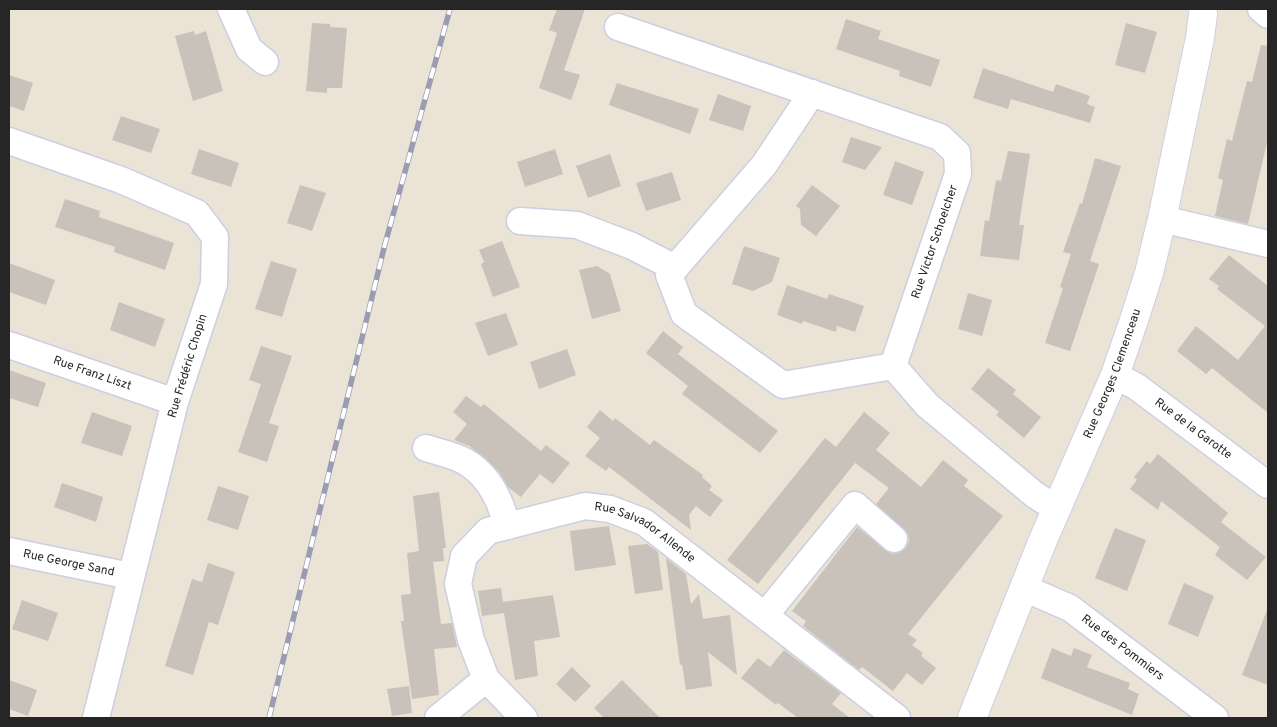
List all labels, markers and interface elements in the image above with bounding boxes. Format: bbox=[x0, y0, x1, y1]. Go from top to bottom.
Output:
street label: Rue Victor Schoelcher bbox=[908, 183, 962, 301]
street label: Rue Georges Clemenceau bbox=[1080, 307, 1145, 441]
street label: Rue Frédéric Chopin bbox=[165, 312, 211, 420]
street label: Rue Franz Liszt bbox=[51, 353, 134, 394]
street label: Rue de la Garotte bbox=[1151, 395, 1235, 463]
street label: Rue Salvador Allende bbox=[594, 499, 698, 567]
street label: Rue George Sand bbox=[22, 546, 116, 581]
street label: Rue des Pommiers bbox=[1078, 611, 1167, 684]

